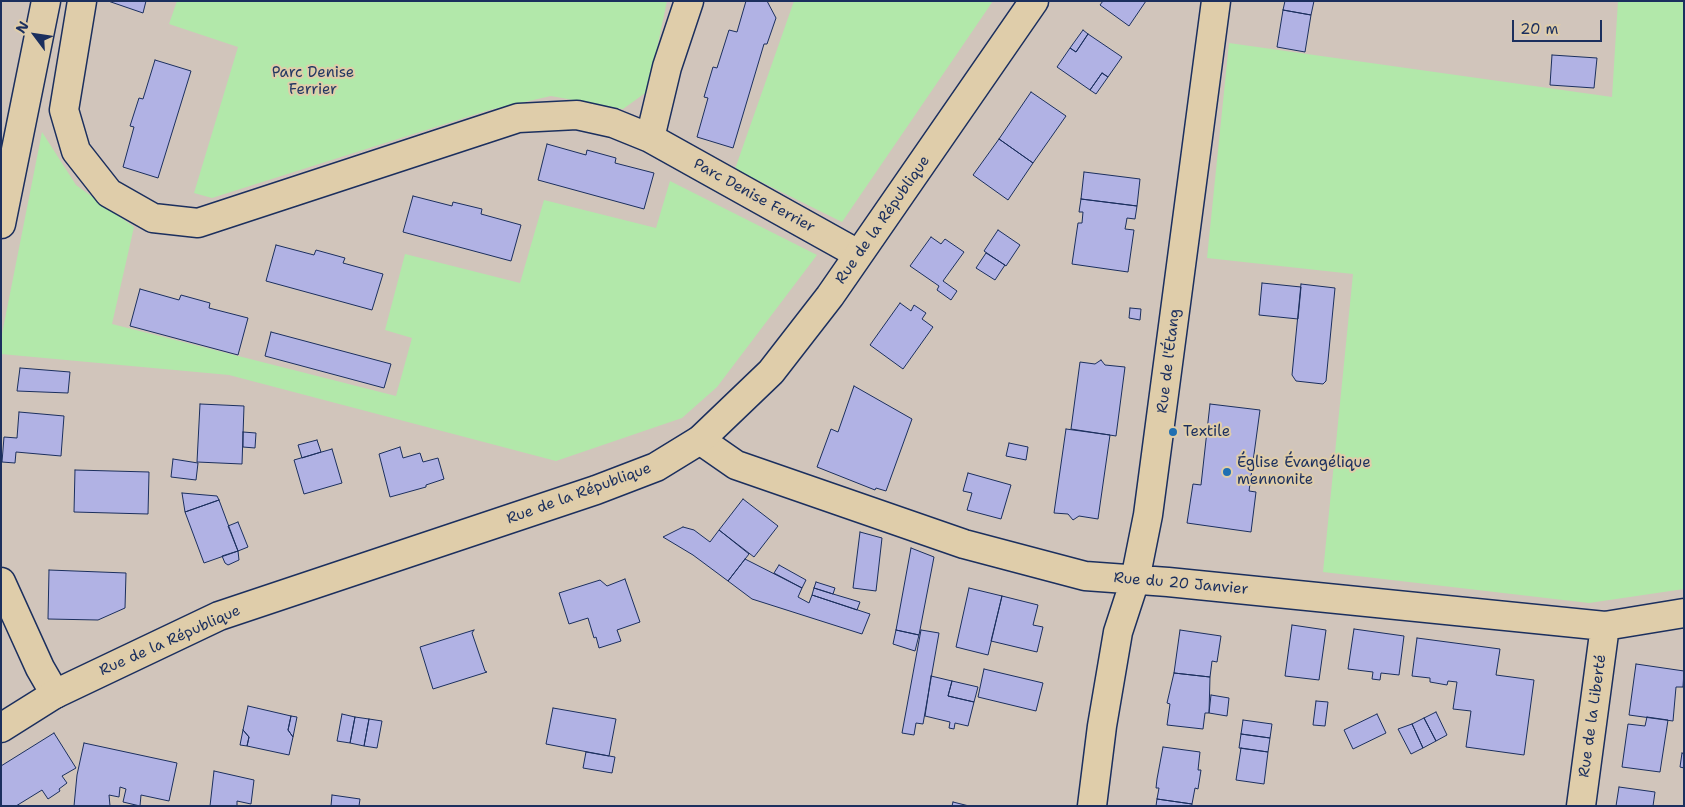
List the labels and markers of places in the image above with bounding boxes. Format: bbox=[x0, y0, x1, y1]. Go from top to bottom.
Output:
place label: Textile bbox=[1183, 423, 1230, 441]
marker: Textile bbox=[1167, 426, 1179, 438]
place label: Église Évangélique mennonite bbox=[1237, 454, 1371, 489]
marker: Église Évangélique mennonite bbox=[1221, 466, 1233, 478]

